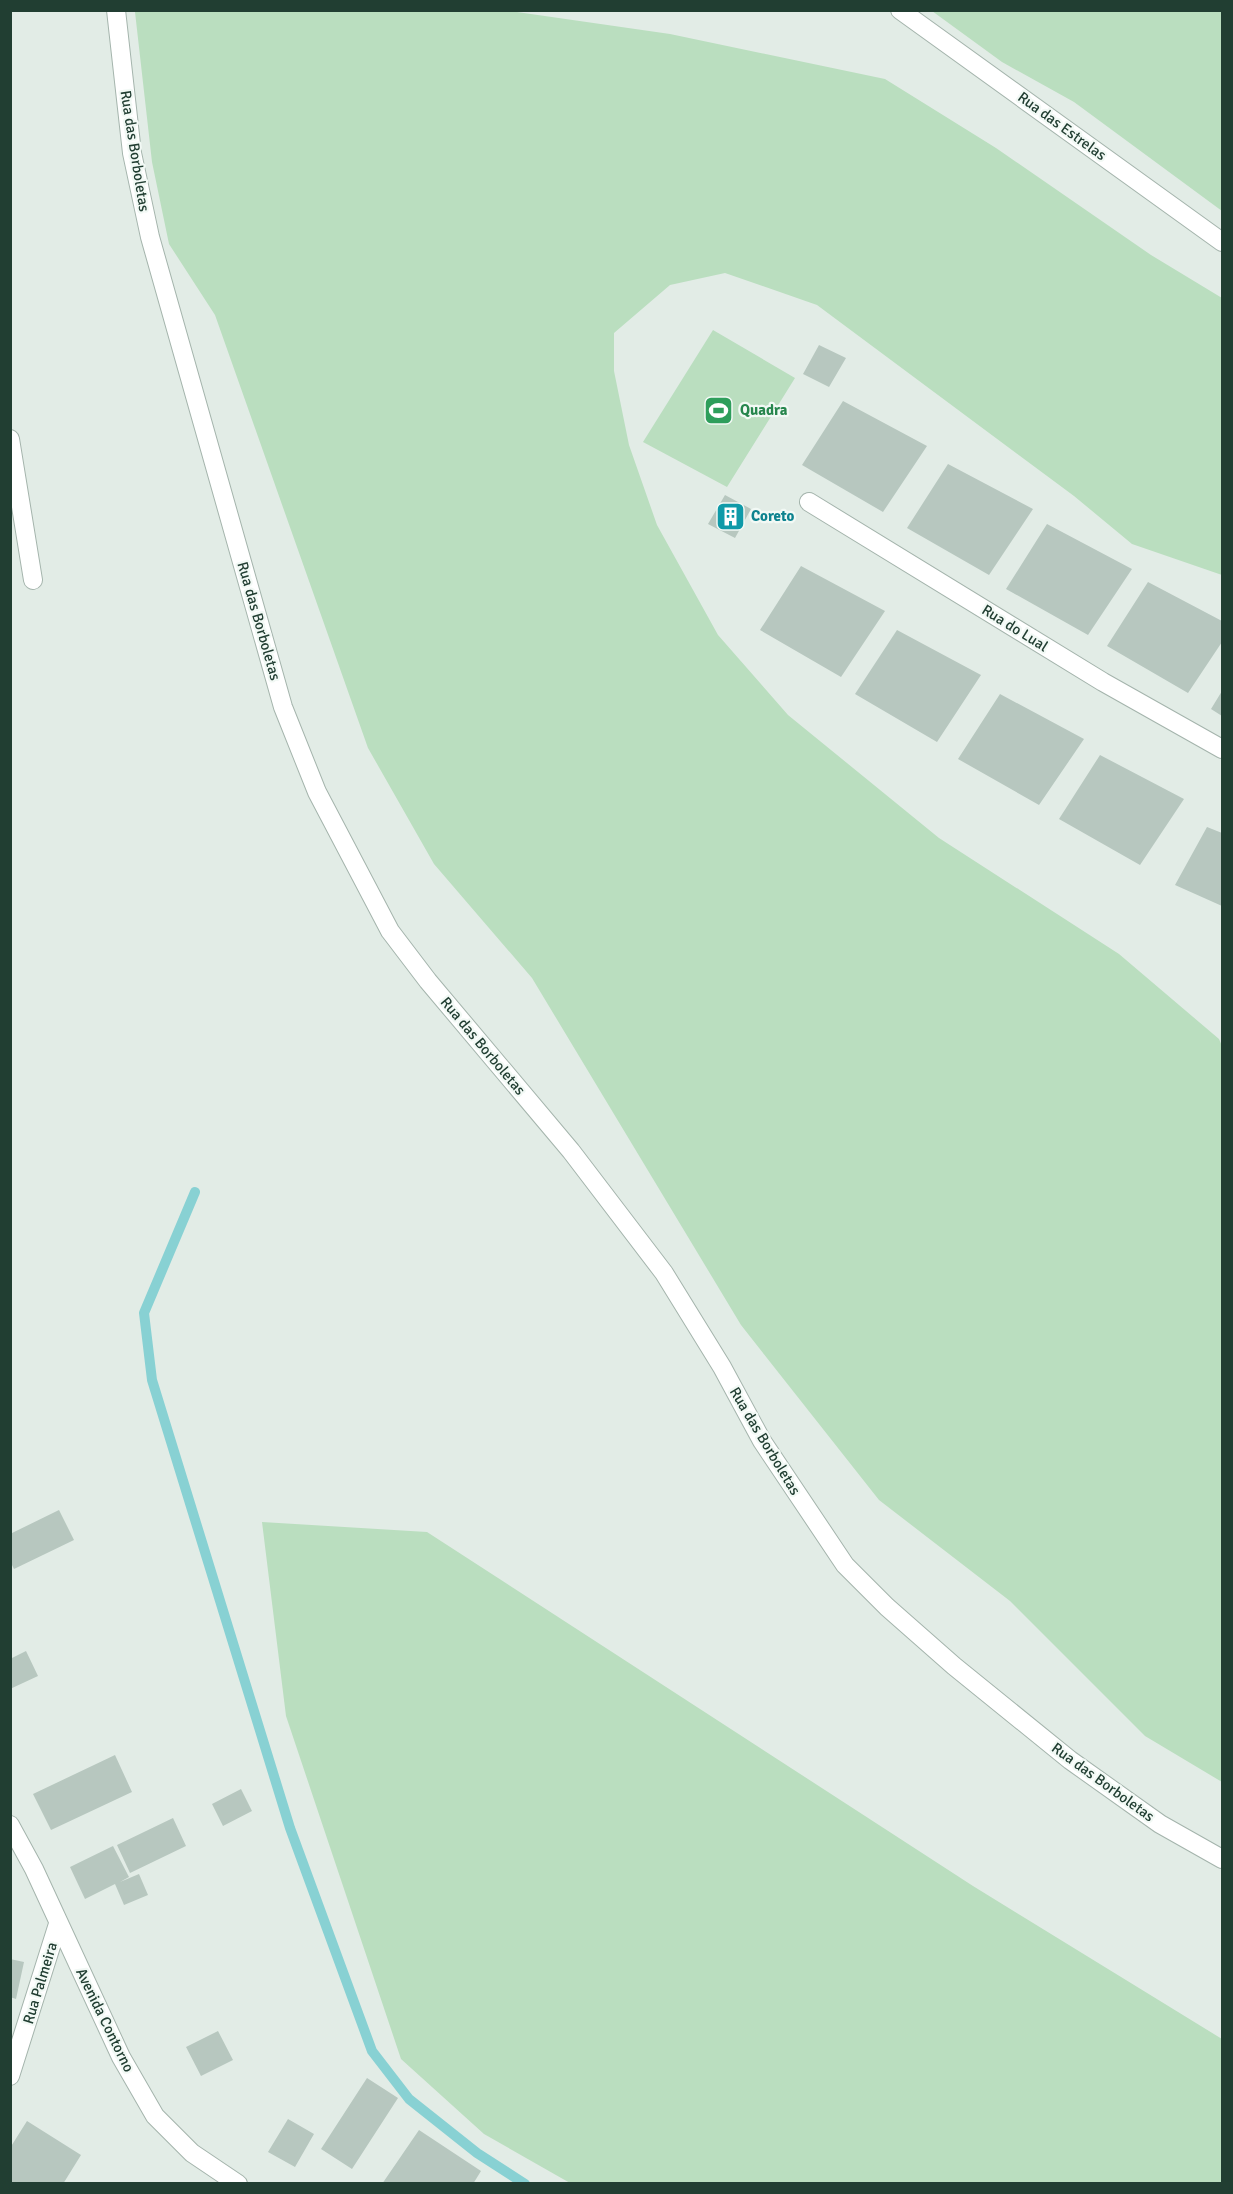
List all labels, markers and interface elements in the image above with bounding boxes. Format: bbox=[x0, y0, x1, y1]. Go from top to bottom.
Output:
street label: Rua das Estrelas bbox=[1014, 88, 1110, 164]
street label: Rua das Borboletas bbox=[117, 89, 154, 213]
sports icon: Quadra bbox=[703, 394, 735, 426]
place label: Quadra bbox=[740, 401, 788, 419]
building icon: Coreto bbox=[714, 500, 746, 532]
place label: Coreto bbox=[751, 507, 795, 525]
street label: Rua das Borboletas bbox=[233, 560, 285, 683]
street label: Rua do Lual bbox=[979, 601, 1051, 655]
street label: Rua das Borboletas bbox=[437, 993, 530, 1099]
street label: Rua das Borboletas bbox=[726, 1384, 804, 1499]
street label: Rua das Borboletas bbox=[1048, 1739, 1158, 1826]
street label: Rua Palmeira bbox=[19, 1940, 61, 2026]
street label: Avenida Contorno bbox=[72, 1965, 138, 2075]

